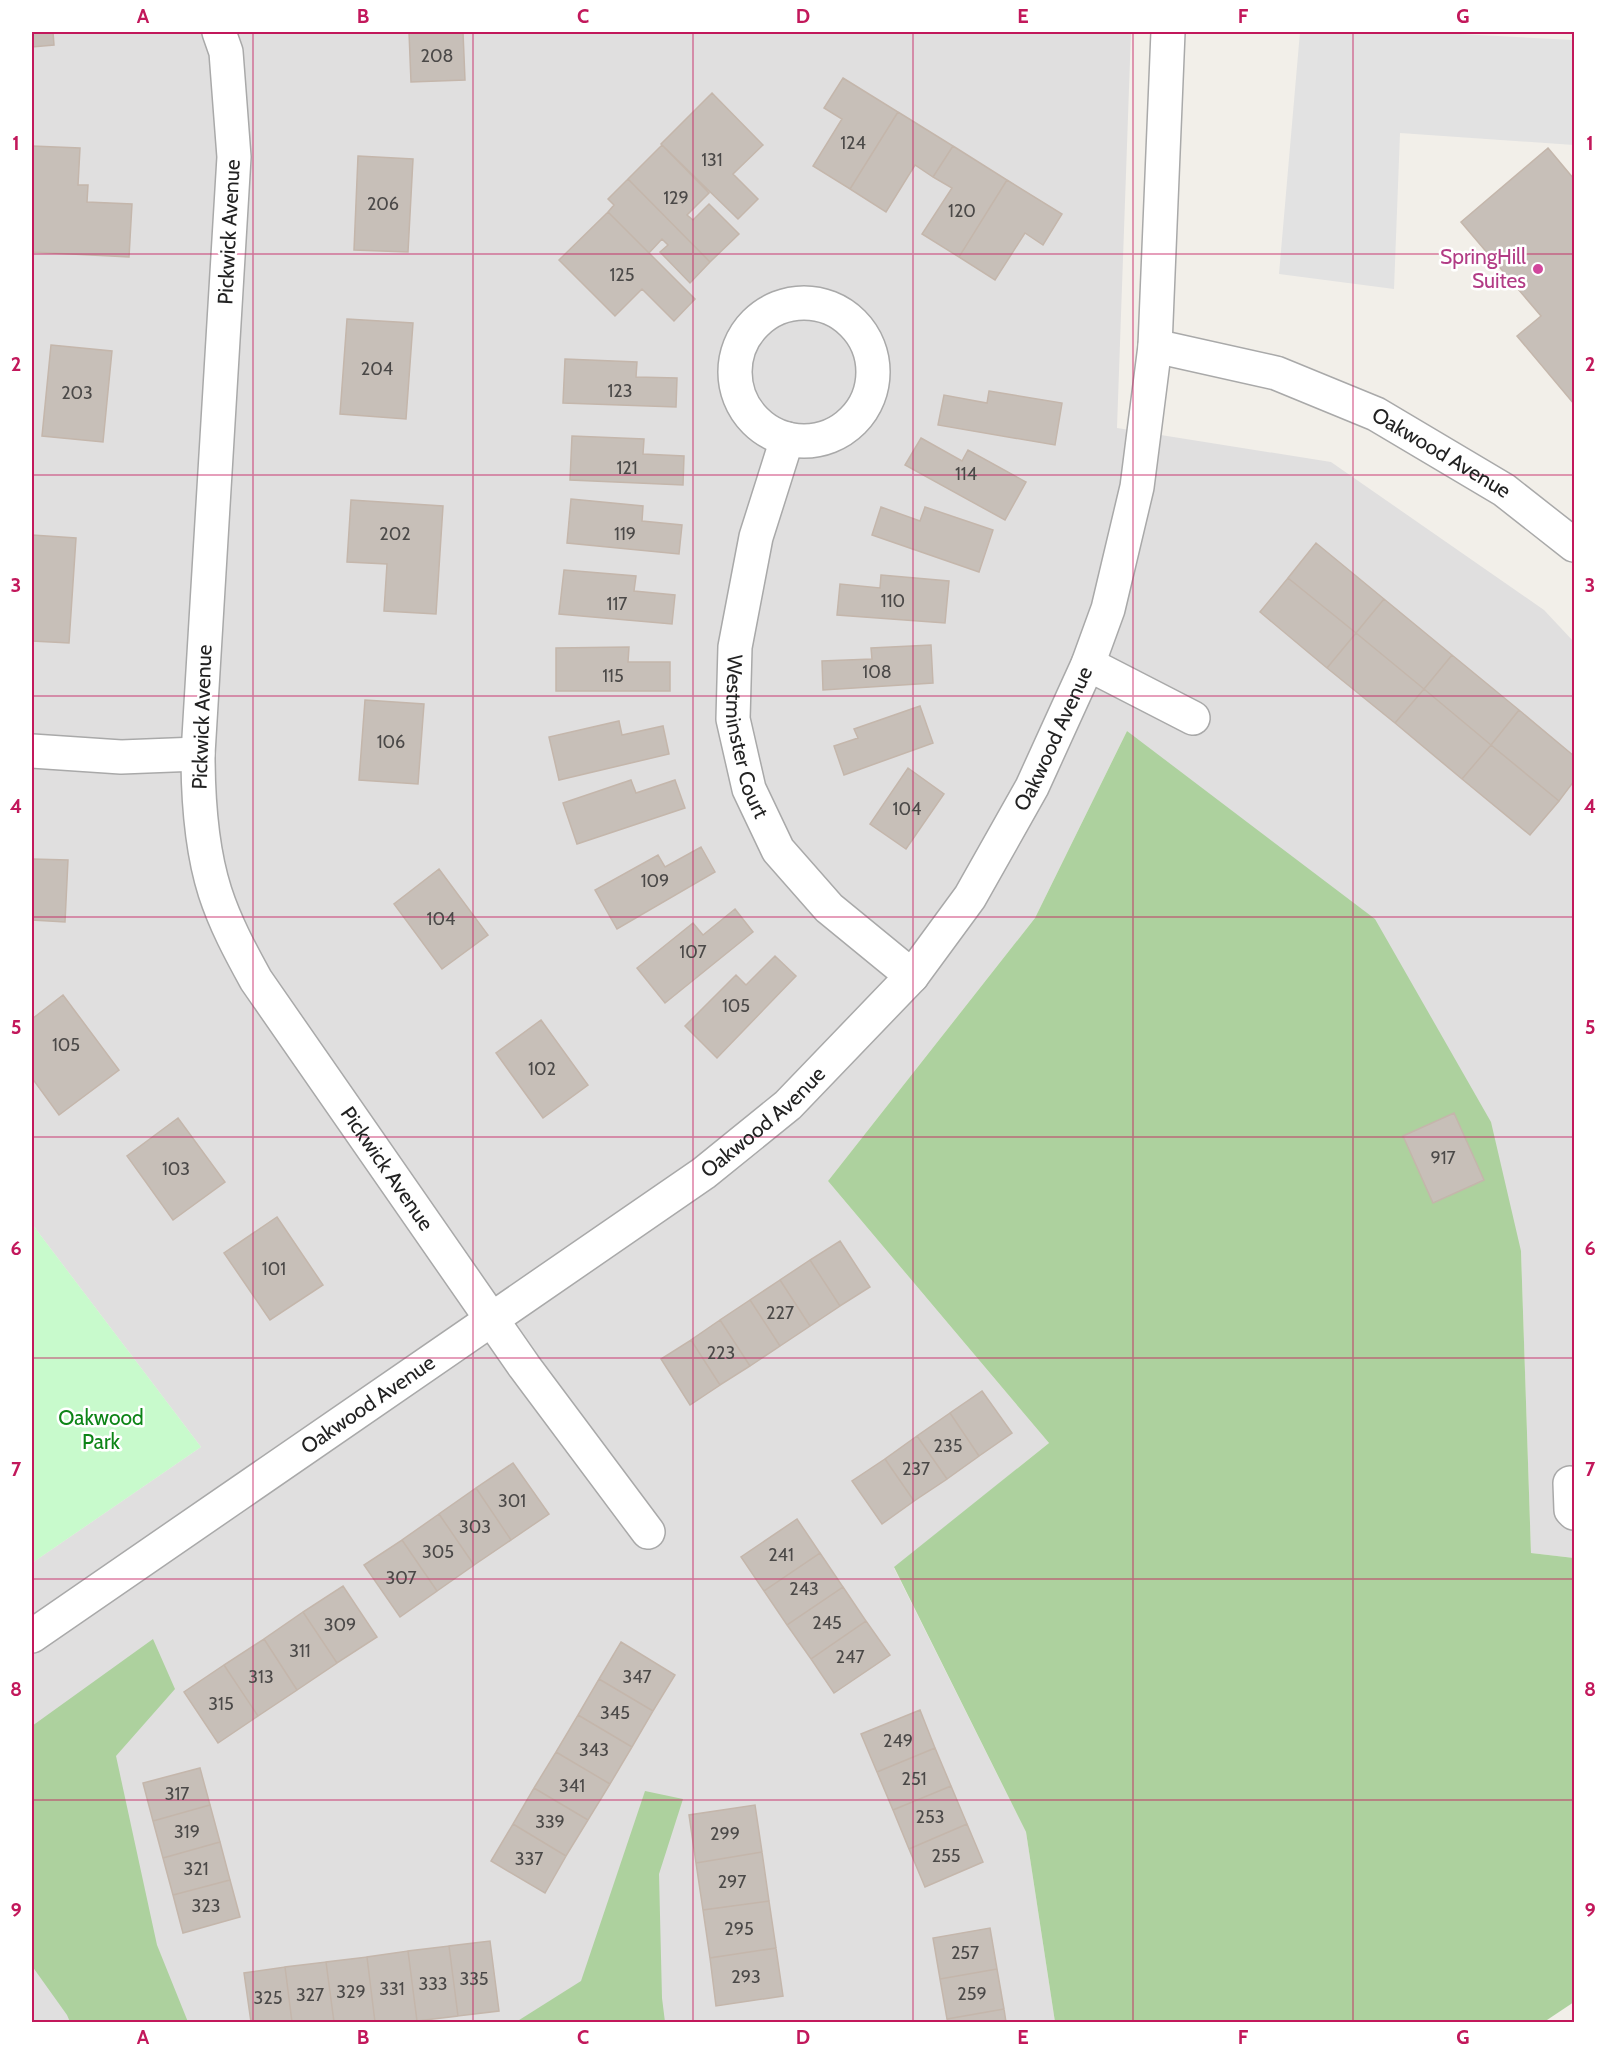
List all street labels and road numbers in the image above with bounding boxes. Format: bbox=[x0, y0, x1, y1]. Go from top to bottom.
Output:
street label: Pickwick Avenue bbox=[212, 159, 245, 305]
street label: Oakwood Avenue bbox=[1368, 402, 1517, 503]
street label: Pickwick Avenue bbox=[186, 644, 217, 790]
street label: Westminster Court bbox=[721, 654, 774, 822]
street label: Oakwood Avenue bbox=[1008, 662, 1097, 815]
street label: Oakwood Avenue bbox=[695, 1061, 830, 1183]
street label: Pickwick Avenue bbox=[336, 1101, 439, 1235]
street label: Oakwood Avenue bbox=[296, 1349, 440, 1459]

